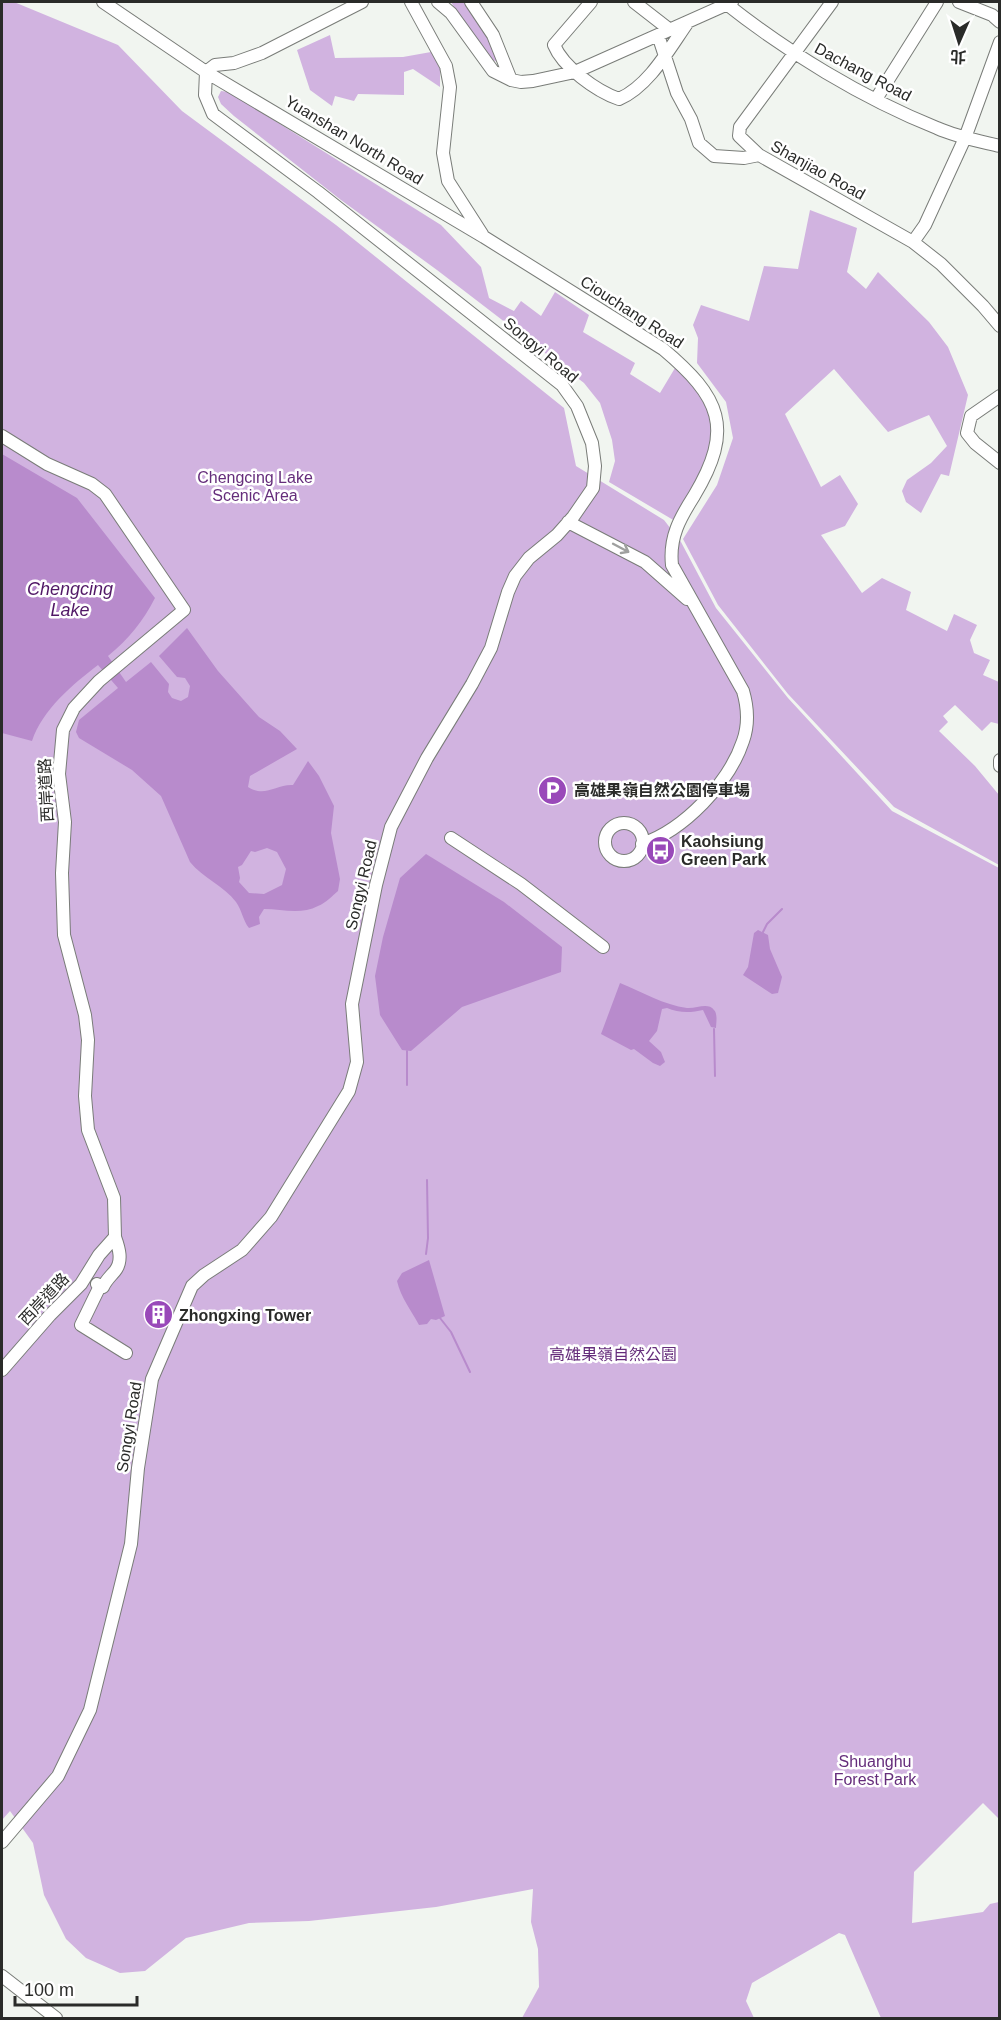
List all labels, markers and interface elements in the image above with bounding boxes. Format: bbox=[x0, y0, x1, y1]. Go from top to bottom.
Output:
north arrow bbox=[929, 12, 989, 72]
street label: Dachang Road bbox=[812, 39, 914, 105]
text: 北 bbox=[950, 48, 967, 65]
street label: Yuanshan North Road bbox=[282, 92, 426, 188]
street label: Shanjiao Road bbox=[768, 137, 868, 203]
street label: Ciouchang Road bbox=[577, 272, 687, 352]
street label: Songyi Road bbox=[500, 314, 582, 386]
park label: Chengcing Lake Scenic Area bbox=[197, 469, 313, 504]
one-way arrow bbox=[612, 542, 629, 554]
water label: Chengcing Lake bbox=[27, 579, 113, 620]
street label: 西岸道路 bbox=[36, 758, 56, 822]
parking icon: 高雄果嶺自然公園停車場 bbox=[537, 774, 569, 806]
place label: 高雄果嶺自然公園停車場 bbox=[574, 781, 750, 799]
place label: Kaohsiung Green Park bbox=[681, 833, 766, 868]
bus stop icon: Kaohsiung Green Park bbox=[644, 834, 676, 866]
street label: Songyi Road bbox=[342, 838, 380, 932]
street label: 西岸道路 bbox=[16, 1270, 72, 1328]
building icon: Zhongxing Tower bbox=[142, 1299, 174, 1331]
place label: Zhongxing Tower bbox=[179, 1307, 311, 1324]
park label: 高雄果嶺自然公園 bbox=[549, 1346, 677, 1363]
street label: Songyi Road bbox=[113, 1380, 145, 1474]
park label: Shuanghu Forest Park bbox=[834, 1753, 917, 1788]
scale bar bbox=[15, 1969, 136, 2007]
text: 100 m bbox=[24, 1980, 74, 2000]

